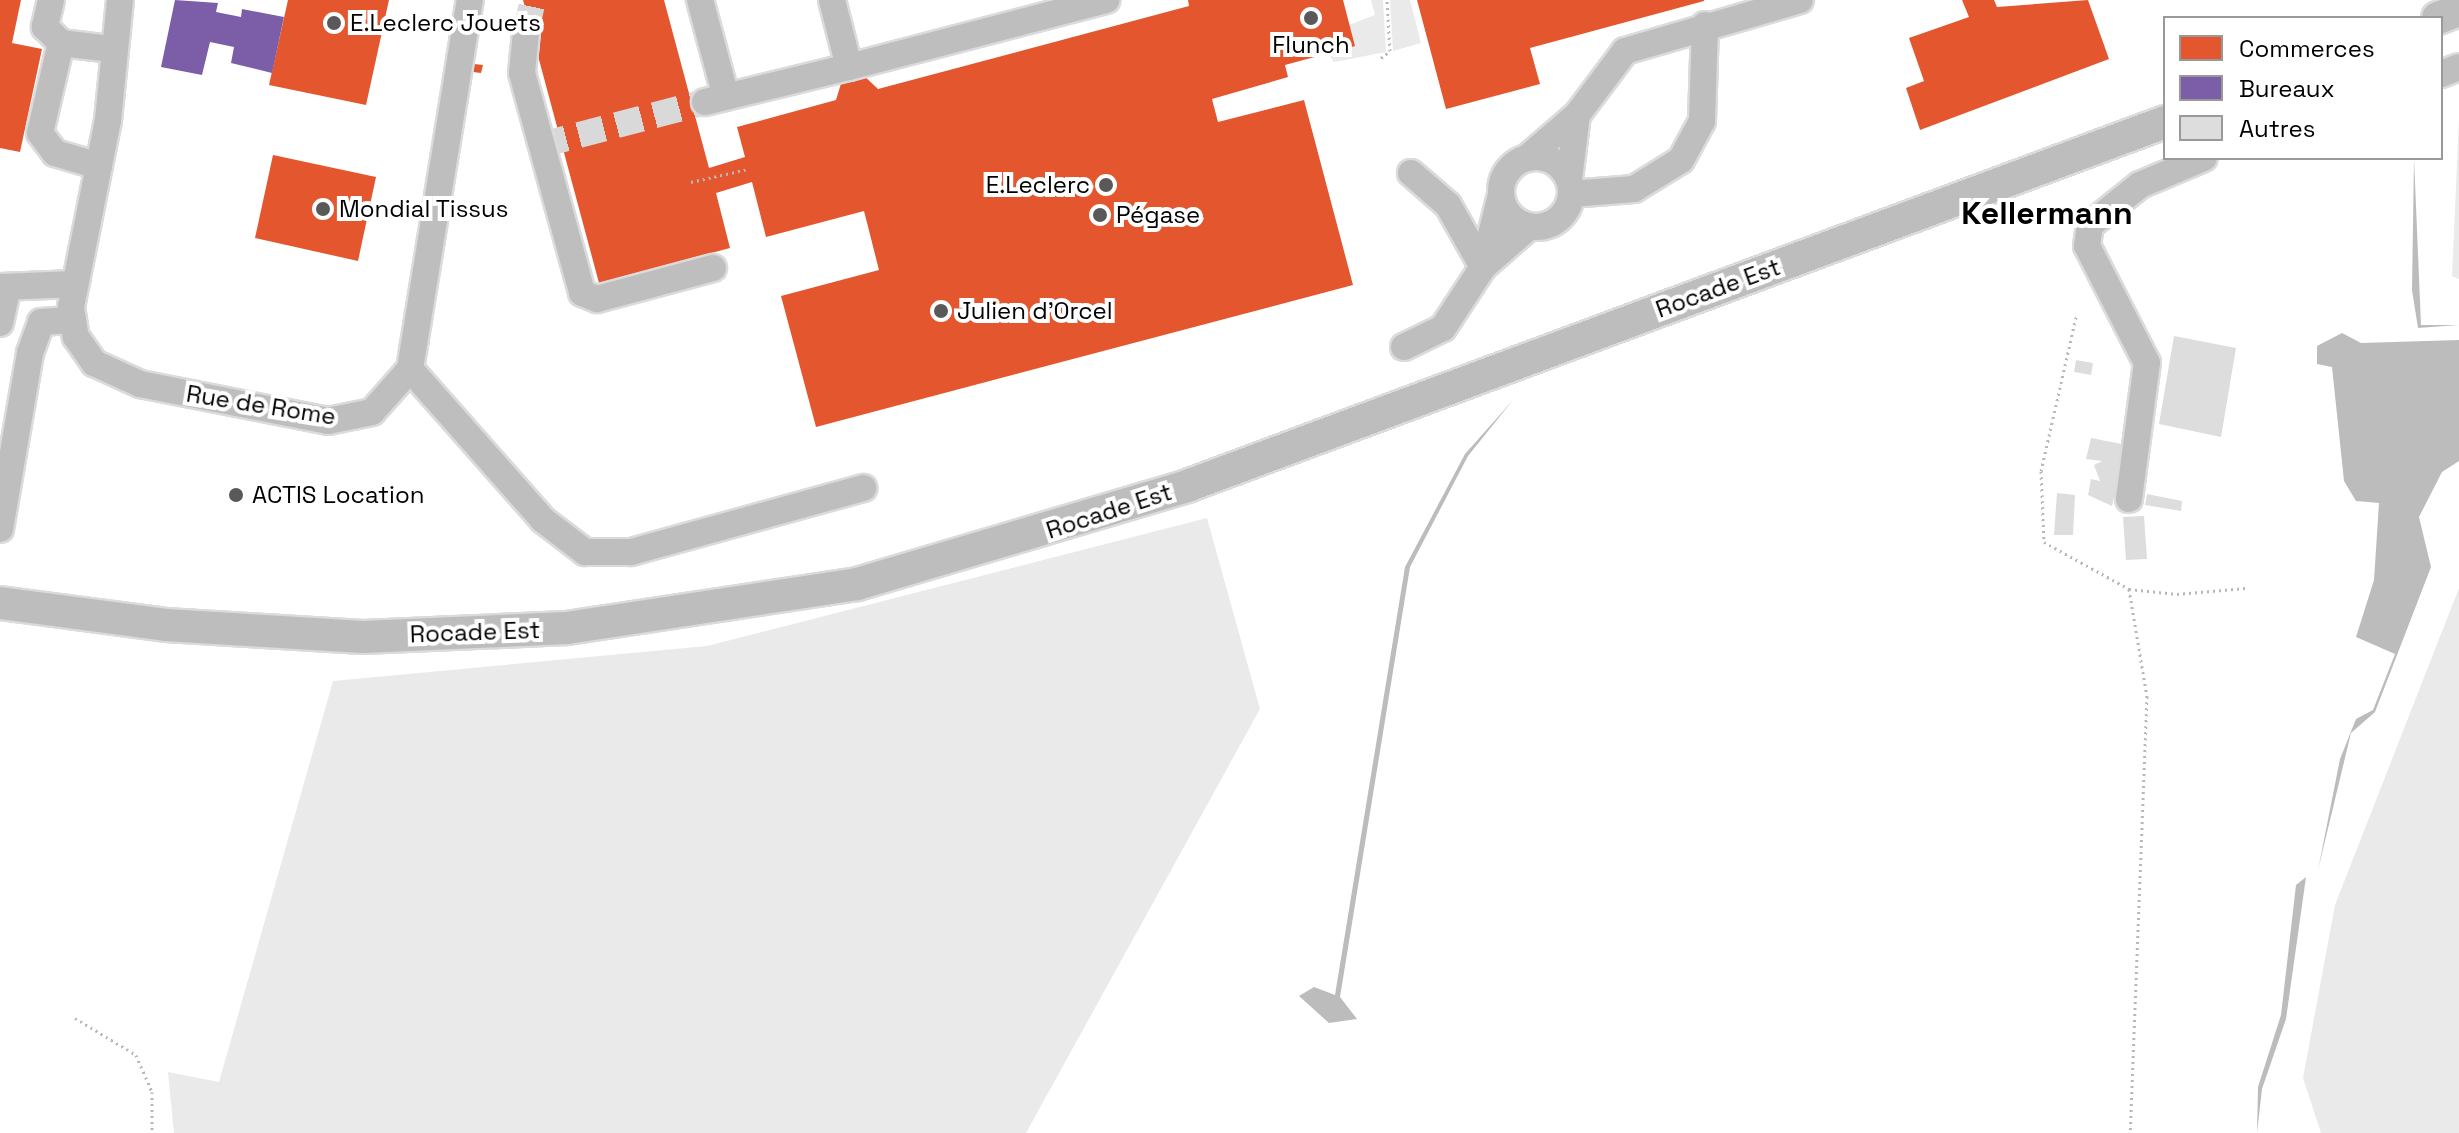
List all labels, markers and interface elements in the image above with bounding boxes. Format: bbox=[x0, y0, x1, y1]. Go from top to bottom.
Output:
place label: E.Leclerc Jouets bbox=[350, 9, 541, 37]
marker: Flunch bbox=[1302, 9, 1320, 27]
marker: E.Leclerc Jouets bbox=[325, 14, 343, 32]
legend bbox=[2163, 16, 2443, 160]
place label: Flunch bbox=[1272, 31, 1350, 59]
text: Commerces bbox=[2239, 33, 2375, 64]
text: Bureaux bbox=[2239, 73, 2335, 104]
text: Autres bbox=[2239, 113, 2315, 144]
place label: E.Leclerc bbox=[986, 171, 1090, 199]
marker: E.Leclerc bbox=[1097, 176, 1115, 194]
district label: Kellermann bbox=[1961, 194, 2133, 232]
place label: Mondial Tissus bbox=[339, 195, 509, 223]
marker: Mondial Tissus bbox=[314, 200, 332, 218]
place label: Pégase bbox=[1116, 201, 1200, 229]
marker: Pégase bbox=[1091, 206, 1109, 224]
street label: Rocade Est bbox=[1652, 252, 1784, 324]
place label: Julien d'Orcel bbox=[957, 297, 1113, 325]
marker: Julien d'Orcel bbox=[932, 302, 950, 320]
street label: Rue de Rome bbox=[184, 379, 338, 431]
street label: Rocade Est bbox=[1042, 477, 1176, 545]
place label: ACTIS Location bbox=[252, 481, 424, 509]
marker: ACTIS Location bbox=[227, 486, 245, 504]
street label: Rocade Est bbox=[409, 615, 541, 649]

